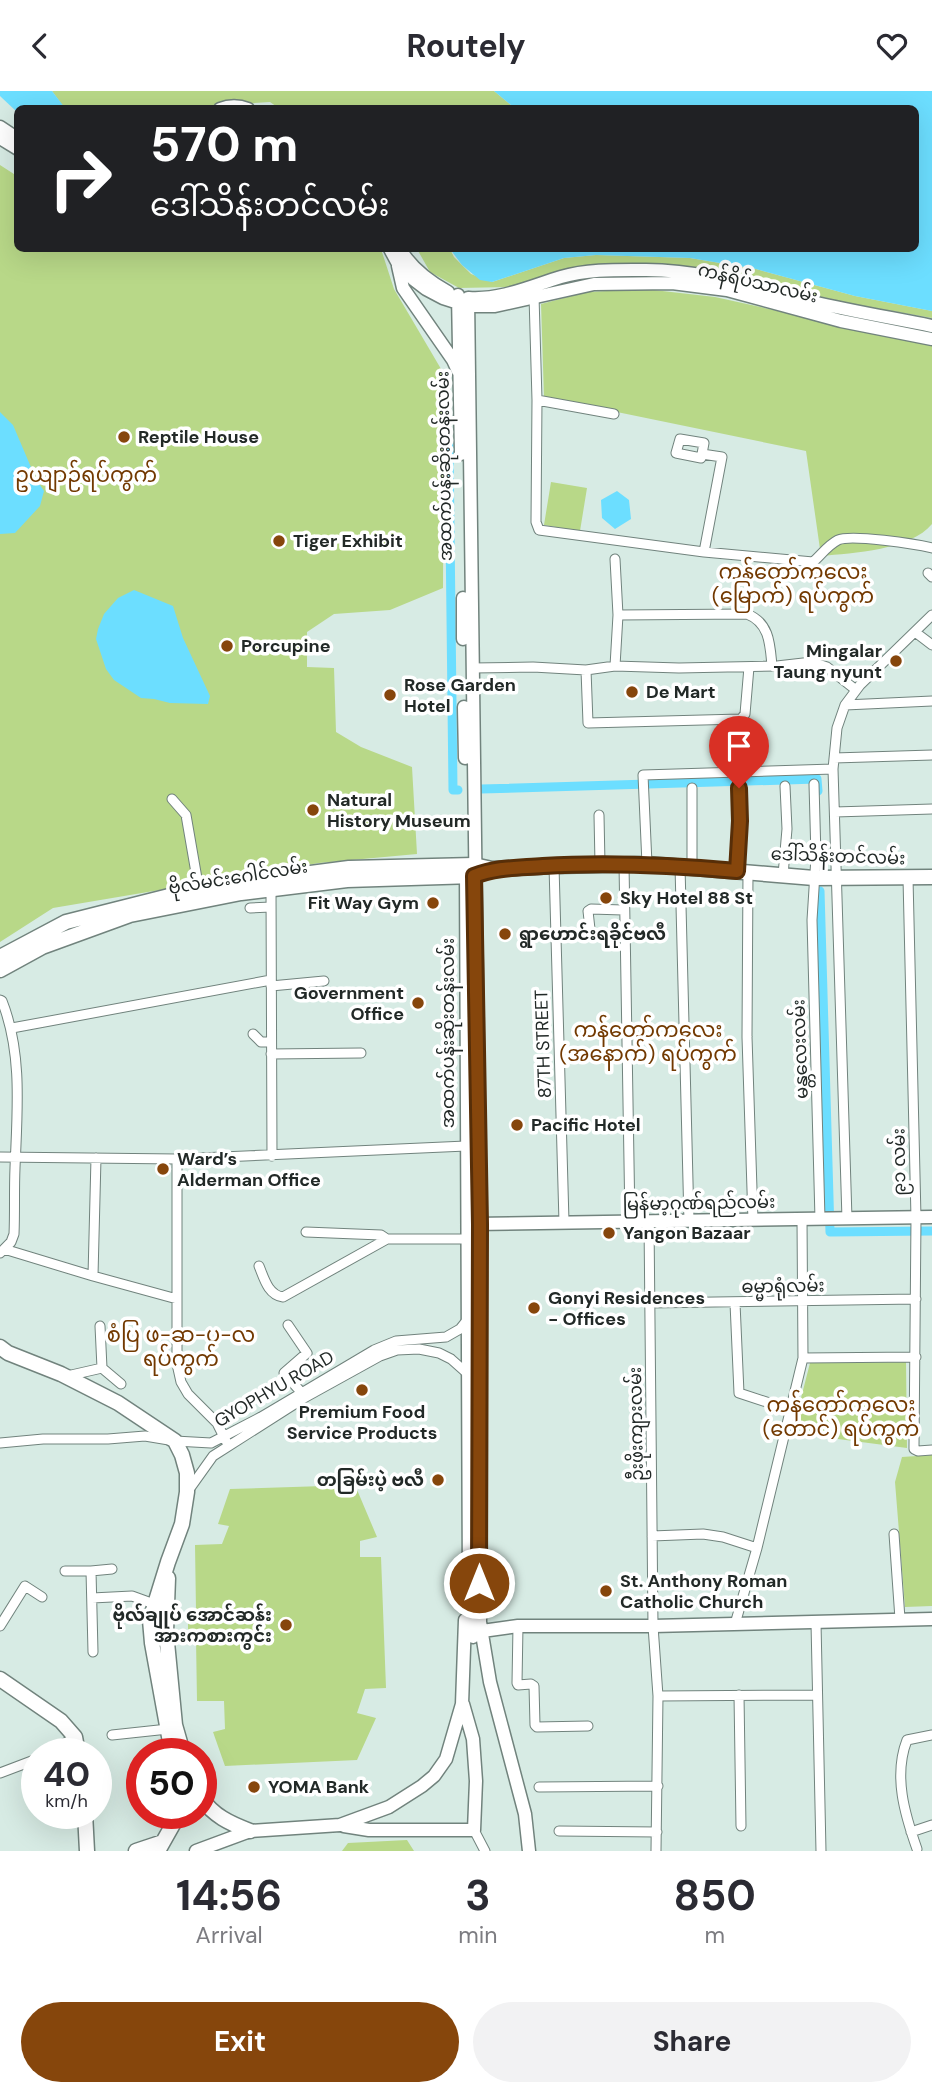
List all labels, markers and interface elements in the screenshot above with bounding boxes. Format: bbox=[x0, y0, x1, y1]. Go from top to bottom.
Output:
text: Routely bbox=[406, 25, 526, 67]
icon: back bbox=[21, 27, 59, 65]
icon: heart bbox=[873, 27, 911, 65]
text: 570 m bbox=[150, 112, 298, 176]
icon: right bbox=[35, 133, 126, 224]
text: ဒေါ်သိန်းတင်လမ်း bbox=[150, 184, 390, 226]
street label: ကန်ရိပ်သာလမ်း bbox=[695, 256, 821, 311]
street label: အထက်ပန်းဆိုးတန်းလမ်း bbox=[428, 371, 461, 561]
place label: Reptile House bbox=[138, 425, 259, 449]
marker: Reptile House bbox=[116, 429, 132, 445]
district label: ဥယျာဉ်ရပ်ကွက် bbox=[15, 459, 157, 493]
place label: Tiger Exhibit bbox=[293, 529, 403, 553]
marker: Tiger Exhibit bbox=[271, 533, 287, 549]
district label: ကန်တော်ကလေး (မြောက်) ရပ်ကွက် bbox=[712, 556, 874, 613]
place label: Porcupine bbox=[241, 634, 331, 658]
marker: Porcupine bbox=[219, 638, 235, 654]
place label: Mingalar Taung nyunt bbox=[773, 639, 882, 684]
marker: Mingalar Taung nyunt bbox=[888, 653, 904, 669]
place label: Rose Garden Hotel bbox=[404, 673, 516, 718]
place label: De Mart bbox=[646, 680, 715, 704]
marker: De Mart bbox=[624, 684, 640, 700]
marker: Rose Garden Hotel bbox=[382, 687, 398, 703]
pin bbox=[709, 716, 769, 788]
icon: arrive bbox=[720, 727, 758, 765]
place label: Natural History Museum bbox=[327, 788, 471, 833]
marker: Natural History Museum bbox=[305, 802, 321, 818]
street label: ဒေါ်သိန်းတင်လမ်း bbox=[770, 840, 906, 873]
street label: ဗိုလ်မင်းဂေါင်လမ်း bbox=[166, 852, 310, 903]
place label: Sky Hotel 88 St bbox=[620, 886, 753, 910]
marker: Sky Hotel 88 St bbox=[598, 890, 614, 906]
place label: Fit Way Gym bbox=[308, 891, 419, 915]
marker: Fit Way Gym bbox=[425, 895, 441, 911]
place label: ရွာဟောင်းရခိုင်ဗလီ bbox=[519, 922, 666, 948]
marker: ရွာဟောင်းရခိုင်ဗလီ bbox=[497, 926, 513, 942]
street label: အထက်ပန်းဆိုးတန်းလမ်း bbox=[434, 938, 463, 1128]
place label: Government Office bbox=[294, 981, 404, 1026]
street label: 87TH STREET bbox=[529, 989, 557, 1099]
marker: Government Office bbox=[410, 995, 426, 1011]
street label: မန္တလေးလမ်း bbox=[785, 999, 817, 1099]
district label: ကန်တော်ကလေး (အနောက်) ရပ်ကွက် bbox=[559, 1014, 737, 1071]
place label: Pacific Hotel bbox=[531, 1113, 641, 1137]
marker: Pacific Hotel bbox=[509, 1117, 525, 1133]
street label: ၉၁ လမ်း bbox=[885, 1128, 915, 1196]
place label: Ward’s Alderman Office bbox=[177, 1147, 321, 1192]
marker: Ward’s Alderman Office bbox=[155, 1161, 171, 1177]
street label: မြန်မာ့ဂုဏ်ရည်လမ်း bbox=[623, 1189, 776, 1219]
place label: Yangon Bazaar bbox=[623, 1221, 751, 1245]
marker: Yangon Bazaar bbox=[601, 1225, 617, 1241]
street label: ဓမ္မာရုံလမ်း bbox=[741, 1272, 825, 1302]
place label: Gonyi Residences - Offices bbox=[548, 1286, 705, 1331]
marker: Gonyi Residences - Offices bbox=[526, 1300, 542, 1316]
district label: စံပြ ဖ-ဆ-ပ-လ ရပ်ကွက် bbox=[107, 1320, 255, 1376]
street label: GYOPHYU ROAD bbox=[210, 1345, 338, 1433]
street label: ဦးဖိုးကျားလမ်း bbox=[621, 1367, 652, 1481]
marker: Premium Food Service Products bbox=[354, 1382, 370, 1398]
district label: ကန်တော်ကလေး (တောင်) ရပ်ကွက် bbox=[763, 1389, 919, 1446]
place label: Premium Food Service Products bbox=[287, 1400, 437, 1445]
place label: တခြမ်းပဲ့ ဗလီ bbox=[317, 1468, 424, 1494]
marker: တခြမ်းပဲ့ ဗလီ bbox=[430, 1472, 446, 1488]
position arrow bbox=[442, 1546, 516, 1620]
place label: St. Anthony Roman Catholic Church bbox=[620, 1569, 787, 1614]
marker: St. Anthony Roman Catholic Church bbox=[598, 1583, 614, 1599]
place label: ဗိုလ်ချုပ် အောင်ဆန်း အားကစားကွင်း bbox=[112, 1603, 272, 1650]
marker: ဗိုလ်ချုပ် အောင်ဆန်း အားကစားကွင်း bbox=[278, 1617, 294, 1633]
speed limit sign: 50 bbox=[126, 1738, 217, 1829]
text: 40 bbox=[43, 1751, 90, 1797]
place label: YOMA Bank bbox=[268, 1775, 370, 1799]
marker: YOMA Bank bbox=[246, 1779, 262, 1795]
text: km/h bbox=[45, 1789, 88, 1813]
text: 14:56 bbox=[176, 1868, 282, 1923]
text: 3 bbox=[465, 1868, 491, 1923]
text: 850 bbox=[674, 1868, 756, 1923]
text: Arrival bbox=[196, 1920, 263, 1950]
text: min bbox=[458, 1920, 497, 1950]
text: m bbox=[704, 1920, 725, 1950]
button: Exit bbox=[21, 2002, 459, 2082]
button: Share bbox=[473, 2002, 911, 2082]

